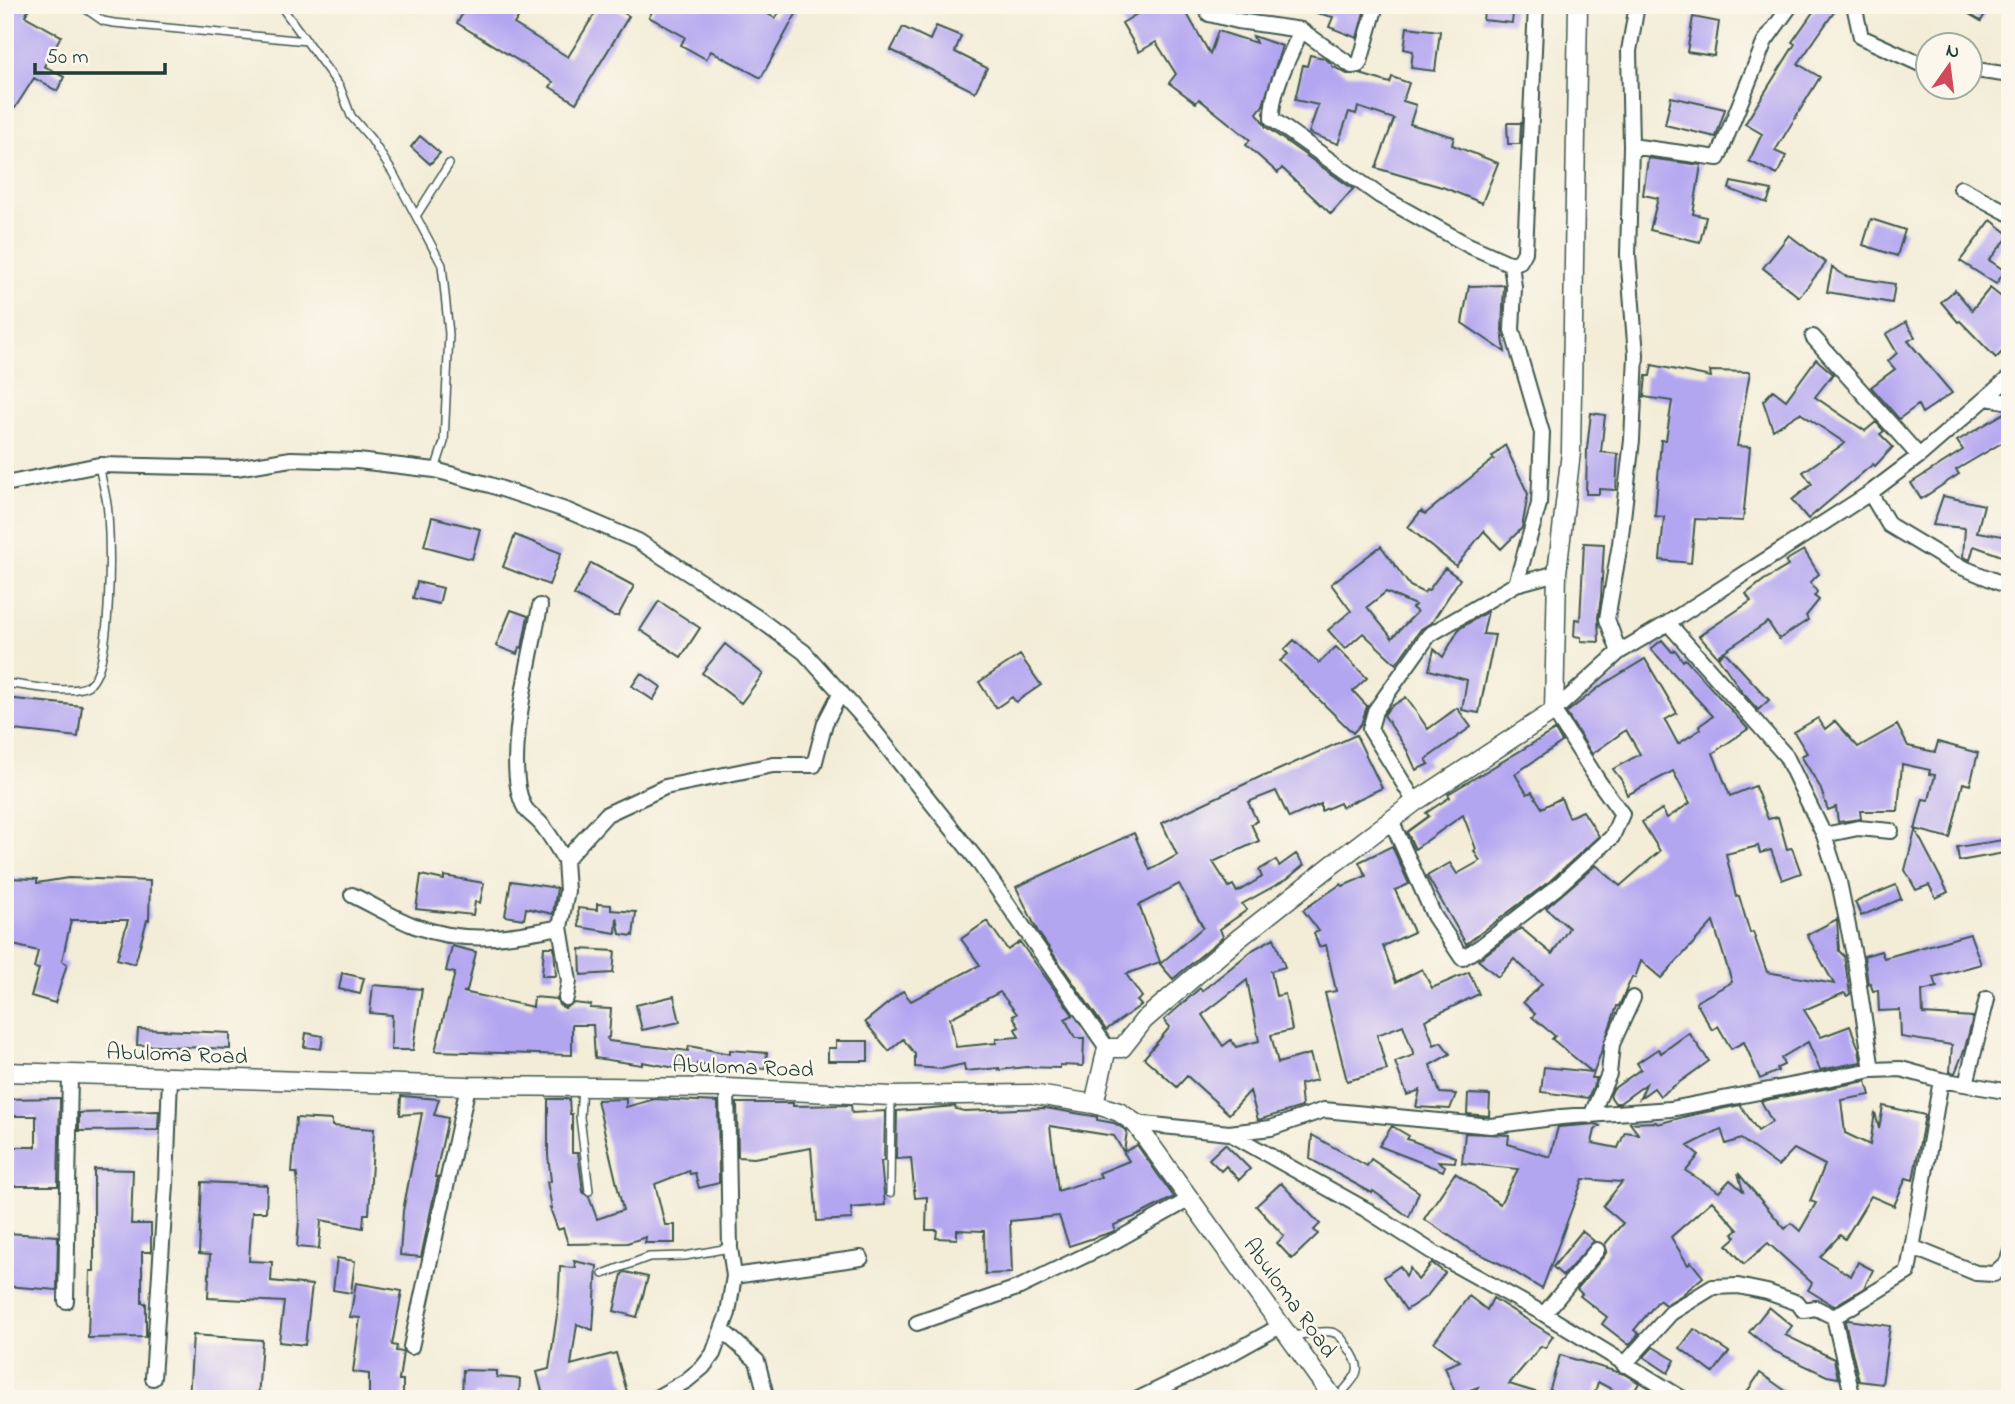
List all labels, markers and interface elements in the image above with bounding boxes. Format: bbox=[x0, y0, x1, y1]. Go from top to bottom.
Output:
scale bar bbox=[35, 32, 164, 76]
north arrow bbox=[1913, 32, 1983, 102]
text: N bbox=[1943, 37, 1962, 67]
text: 50 m bbox=[46, 43, 89, 73]
street label: Abuloma Road bbox=[106, 1037, 248, 1074]
street label: Abuloma Road bbox=[672, 1050, 814, 1087]
street label: Abuloma Road bbox=[1234, 1232, 1344, 1365]

